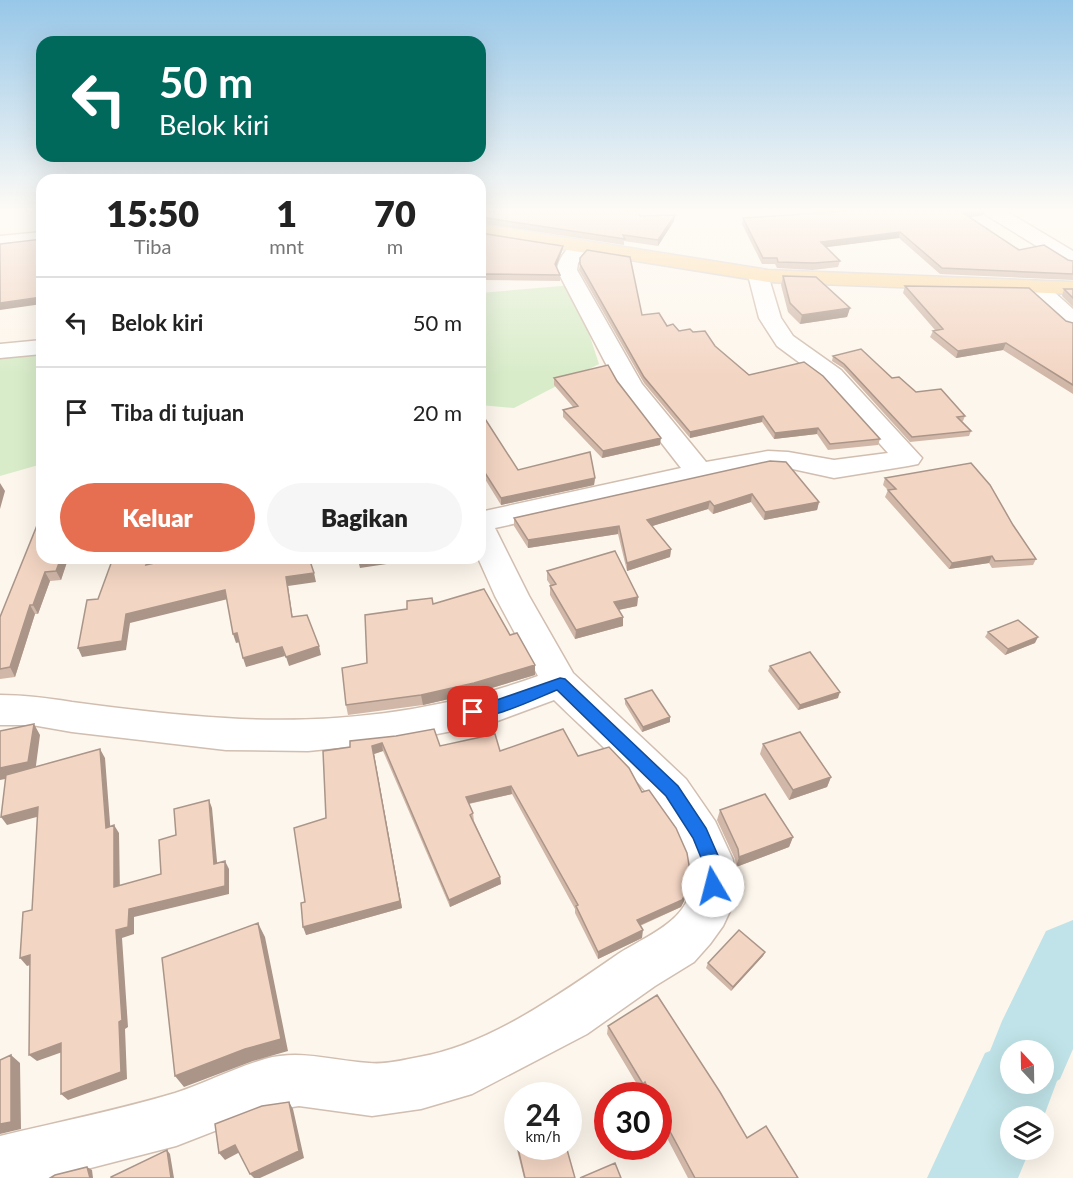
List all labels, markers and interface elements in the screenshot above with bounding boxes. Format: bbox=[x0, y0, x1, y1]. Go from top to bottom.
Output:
text: 50 m bbox=[159, 57, 253, 107]
icon: left bbox=[60, 60, 138, 138]
text: Belok kiri bbox=[159, 108, 269, 141]
text: 15:50 bbox=[106, 191, 199, 235]
text: 1 bbox=[276, 191, 297, 235]
text: 70 bbox=[374, 191, 416, 235]
text: Tiba bbox=[134, 234, 172, 258]
text: mnt bbox=[269, 234, 304, 258]
text: m bbox=[387, 234, 403, 258]
icon: left bbox=[60, 306, 93, 339]
text: Belok kiri bbox=[111, 309, 203, 336]
text: 50 m bbox=[413, 309, 462, 336]
icon: arrive bbox=[60, 396, 93, 429]
text: Tiba di tujuan bbox=[111, 399, 244, 426]
text: 20 m bbox=[413, 399, 462, 426]
button: Keluar bbox=[60, 483, 255, 552]
button: Bagikan bbox=[267, 483, 462, 552]
pin bbox=[447, 686, 498, 737]
icon: arrive bbox=[456, 695, 489, 728]
position arrow bbox=[681, 854, 745, 918]
north arrow bbox=[1000, 1040, 1054, 1094]
map controls bbox=[1000, 1040, 1054, 1160]
speed limit sign: 30 bbox=[594, 1082, 672, 1160]
text: 24 bbox=[526, 1096, 560, 1132]
button: layers bbox=[1000, 1106, 1054, 1160]
text: km/h bbox=[525, 1127, 561, 1145]

